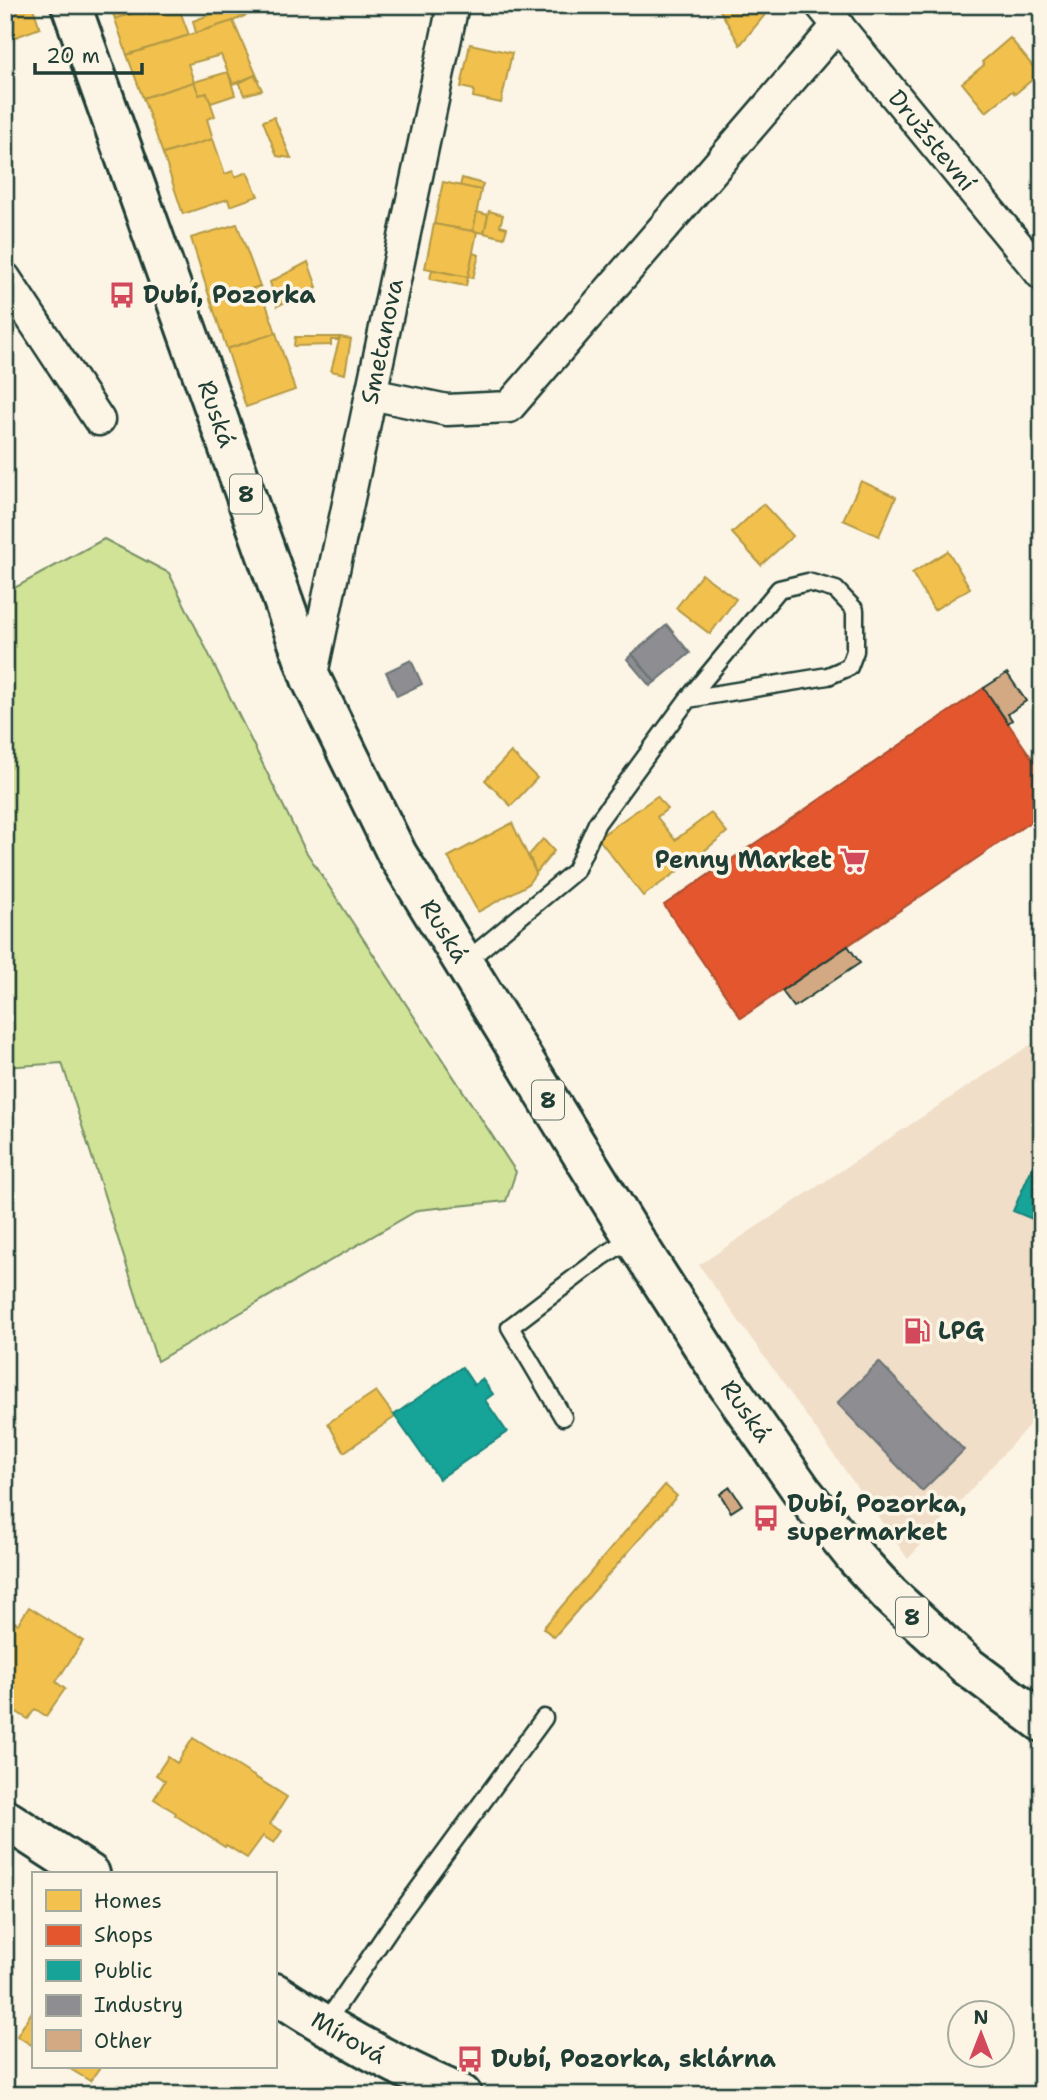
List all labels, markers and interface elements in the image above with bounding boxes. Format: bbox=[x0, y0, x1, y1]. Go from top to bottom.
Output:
scale bar bbox=[35, 32, 142, 76]
text: 20 m bbox=[46, 42, 100, 70]
street label: Družstevní bbox=[881, 83, 983, 198]
street label: Smetanova bbox=[353, 276, 411, 407]
place label: Dubí, Pozorka bbox=[143, 279, 316, 311]
bus stop icon: Dubí, Pozorka bbox=[107, 280, 137, 310]
street label: Ruská bbox=[190, 376, 243, 452]
road number: 8 bbox=[230, 474, 262, 514]
place label: Penny Market bbox=[655, 844, 832, 876]
supermarket icon: Penny Market bbox=[838, 845, 868, 875]
street label: Ruská bbox=[413, 893, 476, 969]
road number: 8 bbox=[532, 1080, 564, 1120]
place label: LPG bbox=[938, 1315, 984, 1347]
fuel station icon: LPG bbox=[902, 1316, 932, 1346]
street label: Ruská bbox=[713, 1374, 779, 1449]
place label: Dubí, Pozorka, supermarket bbox=[787, 1488, 967, 1548]
bus stop icon: Dubí, Pozorka, supermarket bbox=[751, 1503, 781, 1533]
road number: 8 bbox=[896, 1598, 928, 1636]
legend bbox=[32, 1872, 276, 2068]
text: Homes bbox=[94, 1887, 162, 1915]
text: Shops bbox=[94, 1921, 153, 1949]
text: Public bbox=[94, 1957, 153, 1985]
text: Industry bbox=[94, 1991, 183, 2019]
north arrow bbox=[946, 1998, 1016, 2068]
street label: Mírová bbox=[305, 2004, 391, 2072]
text: N bbox=[973, 2005, 989, 2030]
text: Other bbox=[94, 2027, 152, 2055]
place label: Dubí, Pozorka, sklárna bbox=[491, 2043, 777, 2075]
bus stop icon: Dubí, Pozorka, sklárna bbox=[455, 2044, 485, 2074]

